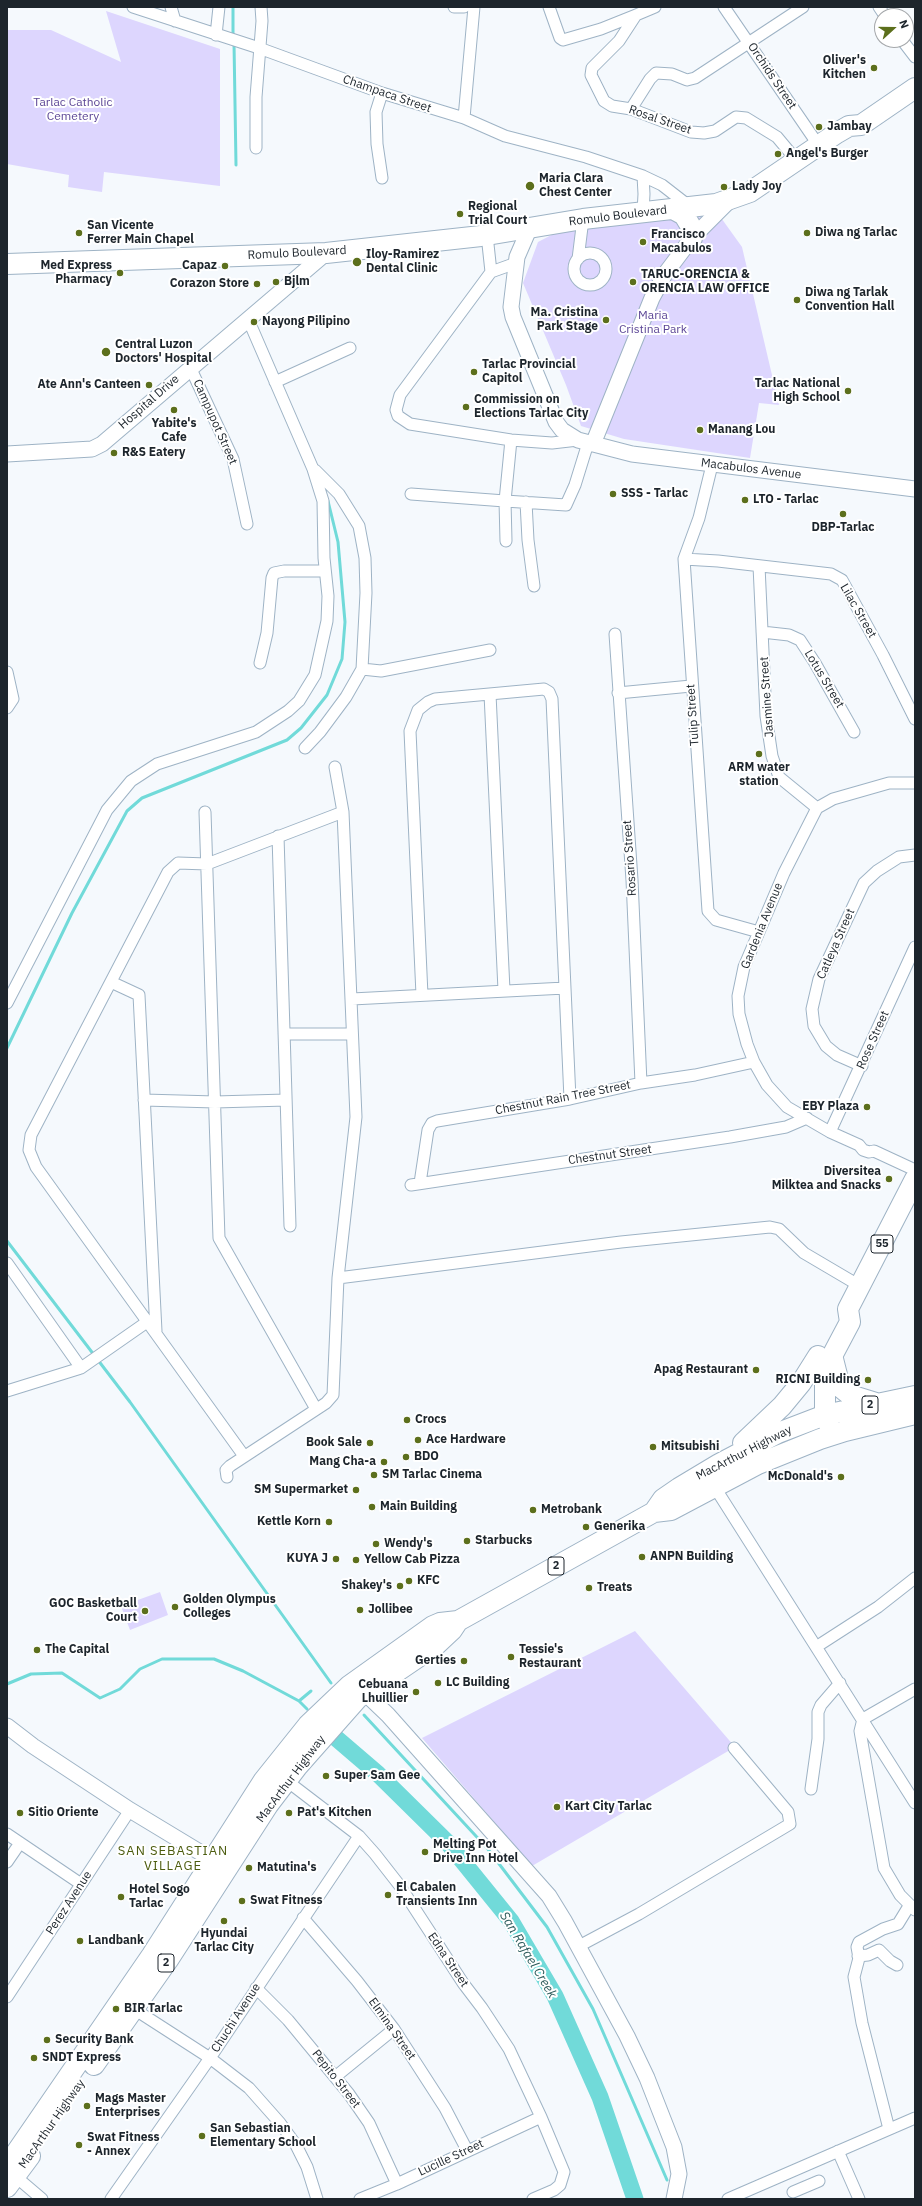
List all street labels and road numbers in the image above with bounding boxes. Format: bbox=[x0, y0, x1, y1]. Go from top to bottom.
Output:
street label: Orchids Street bbox=[744, 40, 800, 112]
street label: Champaca Street bbox=[341, 72, 433, 116]
street label: Rosal Street bbox=[627, 103, 693, 137]
street label: Romulo Boulevard bbox=[568, 203, 668, 229]
street label: Romulo Boulevard bbox=[247, 243, 347, 263]
street label: Hospital Drive bbox=[116, 372, 182, 432]
street label: Campupot Street bbox=[190, 377, 240, 467]
street label: Macabulos Avenue bbox=[700, 456, 802, 482]
street label: Lilac Street bbox=[837, 581, 879, 641]
street label: Lotus Street bbox=[801, 647, 847, 711]
street label: Jasmine Street bbox=[757, 656, 777, 738]
street label: Tulip Street bbox=[684, 684, 702, 746]
street label: Rosario Street bbox=[620, 819, 640, 897]
street label: Gardenia Avenue bbox=[738, 881, 786, 971]
street label: Catleya Street bbox=[814, 906, 858, 982]
street label: Rose Street bbox=[854, 1009, 892, 1071]
street label: Chestnut Rain Tree Street bbox=[494, 1078, 632, 1118]
street label: Chestnut Street bbox=[567, 1142, 653, 1168]
road number: 55 bbox=[871, 1235, 893, 1253]
road number: 2 bbox=[862, 1396, 878, 1414]
street label: MacArthur Highway bbox=[694, 1423, 794, 1483]
road number: 2 bbox=[548, 1557, 564, 1575]
street label: MacArthur Highway bbox=[253, 1733, 329, 1825]
street label: Perez Avenue bbox=[43, 1868, 95, 1938]
street label: Edna Street bbox=[424, 1930, 472, 1990]
road number: 2 bbox=[158, 1954, 174, 1972]
street label: Chuchi Avenue bbox=[208, 1981, 264, 2055]
street label: Elmina Street bbox=[365, 1995, 419, 2063]
street label: Pepito Street bbox=[309, 2047, 363, 2111]
street label: MacArthur Highway bbox=[16, 2077, 88, 2171]
street label: Lucille Street bbox=[416, 2137, 486, 2179]

